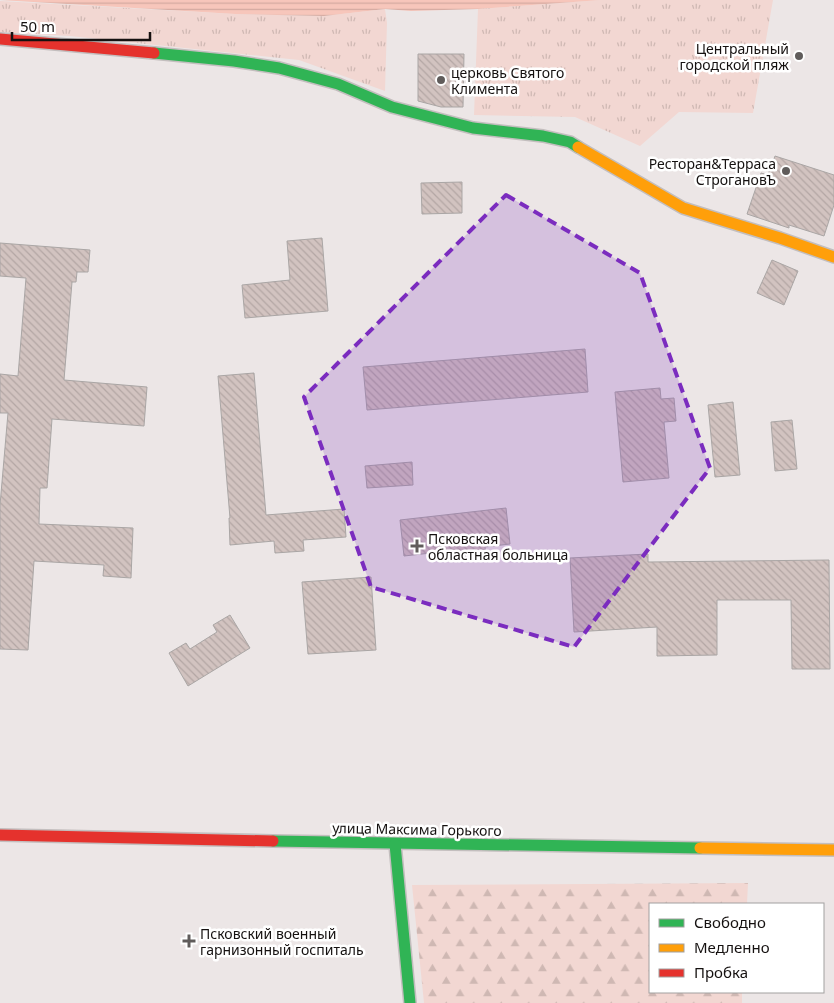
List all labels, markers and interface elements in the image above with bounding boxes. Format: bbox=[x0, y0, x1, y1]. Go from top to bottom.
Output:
scale bar bbox=[12, 10, 150, 42]
text: 50 m bbox=[20, 16, 55, 36]
place label: Центральный городской пляж bbox=[679, 39, 789, 74]
marker: Центральный городской пляж bbox=[793, 50, 805, 62]
place label: церковь Святого Климента bbox=[451, 63, 564, 98]
marker: церковь Святого Климента bbox=[435, 74, 447, 86]
place label: Ресторан&Терраса СтрогановЪ bbox=[649, 154, 776, 189]
marker: Ресторан&Терраса СтрогановЪ bbox=[780, 165, 792, 177]
place label: Псковская областная больница bbox=[428, 529, 568, 564]
marker: Псковская областная больница bbox=[410, 539, 424, 553]
street label: улица Максима Горького bbox=[332, 818, 502, 840]
legend bbox=[649, 903, 824, 993]
text: Свободно bbox=[694, 912, 766, 932]
place label: Псковский военный гарнизонный госпиталь bbox=[200, 924, 364, 959]
marker: Псковский военный гарнизонный госпиталь bbox=[182, 934, 196, 948]
text: Медленно bbox=[694, 937, 770, 957]
text: Пробка bbox=[694, 962, 748, 982]

